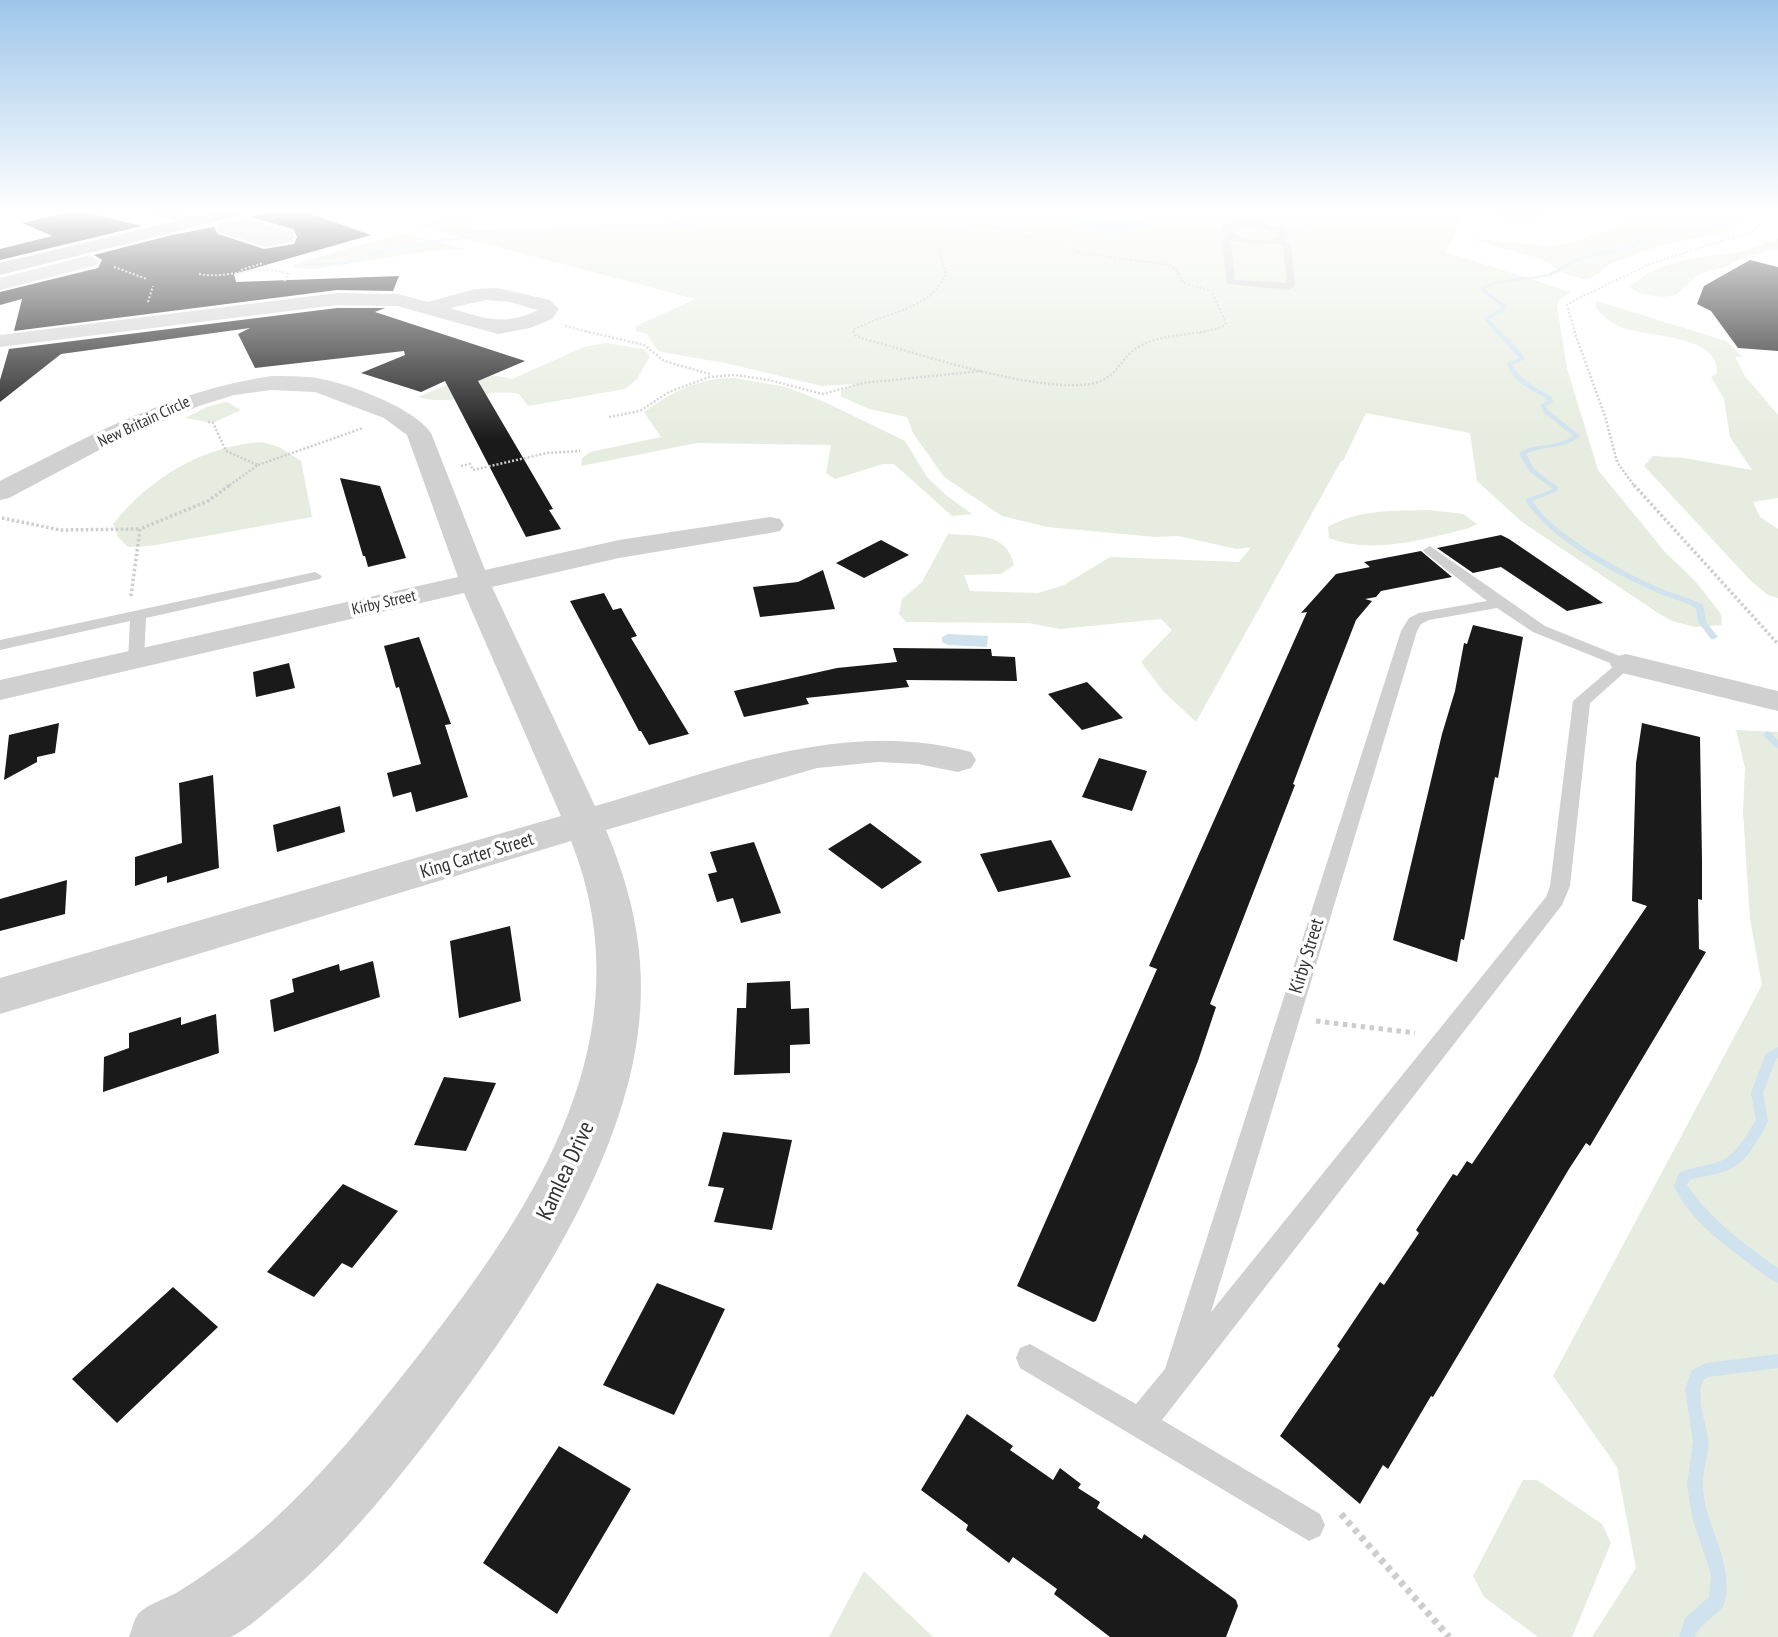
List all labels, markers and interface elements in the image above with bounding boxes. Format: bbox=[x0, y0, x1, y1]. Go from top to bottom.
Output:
street label: New Britain Circle bbox=[95, 392, 193, 452]
street label: Kirby Street bbox=[350, 586, 418, 620]
street label: King Carter Street bbox=[418, 828, 536, 884]
street label: Kirby Street bbox=[1285, 916, 1329, 996]
street label: Kamlea Drive bbox=[531, 1117, 601, 1225]

